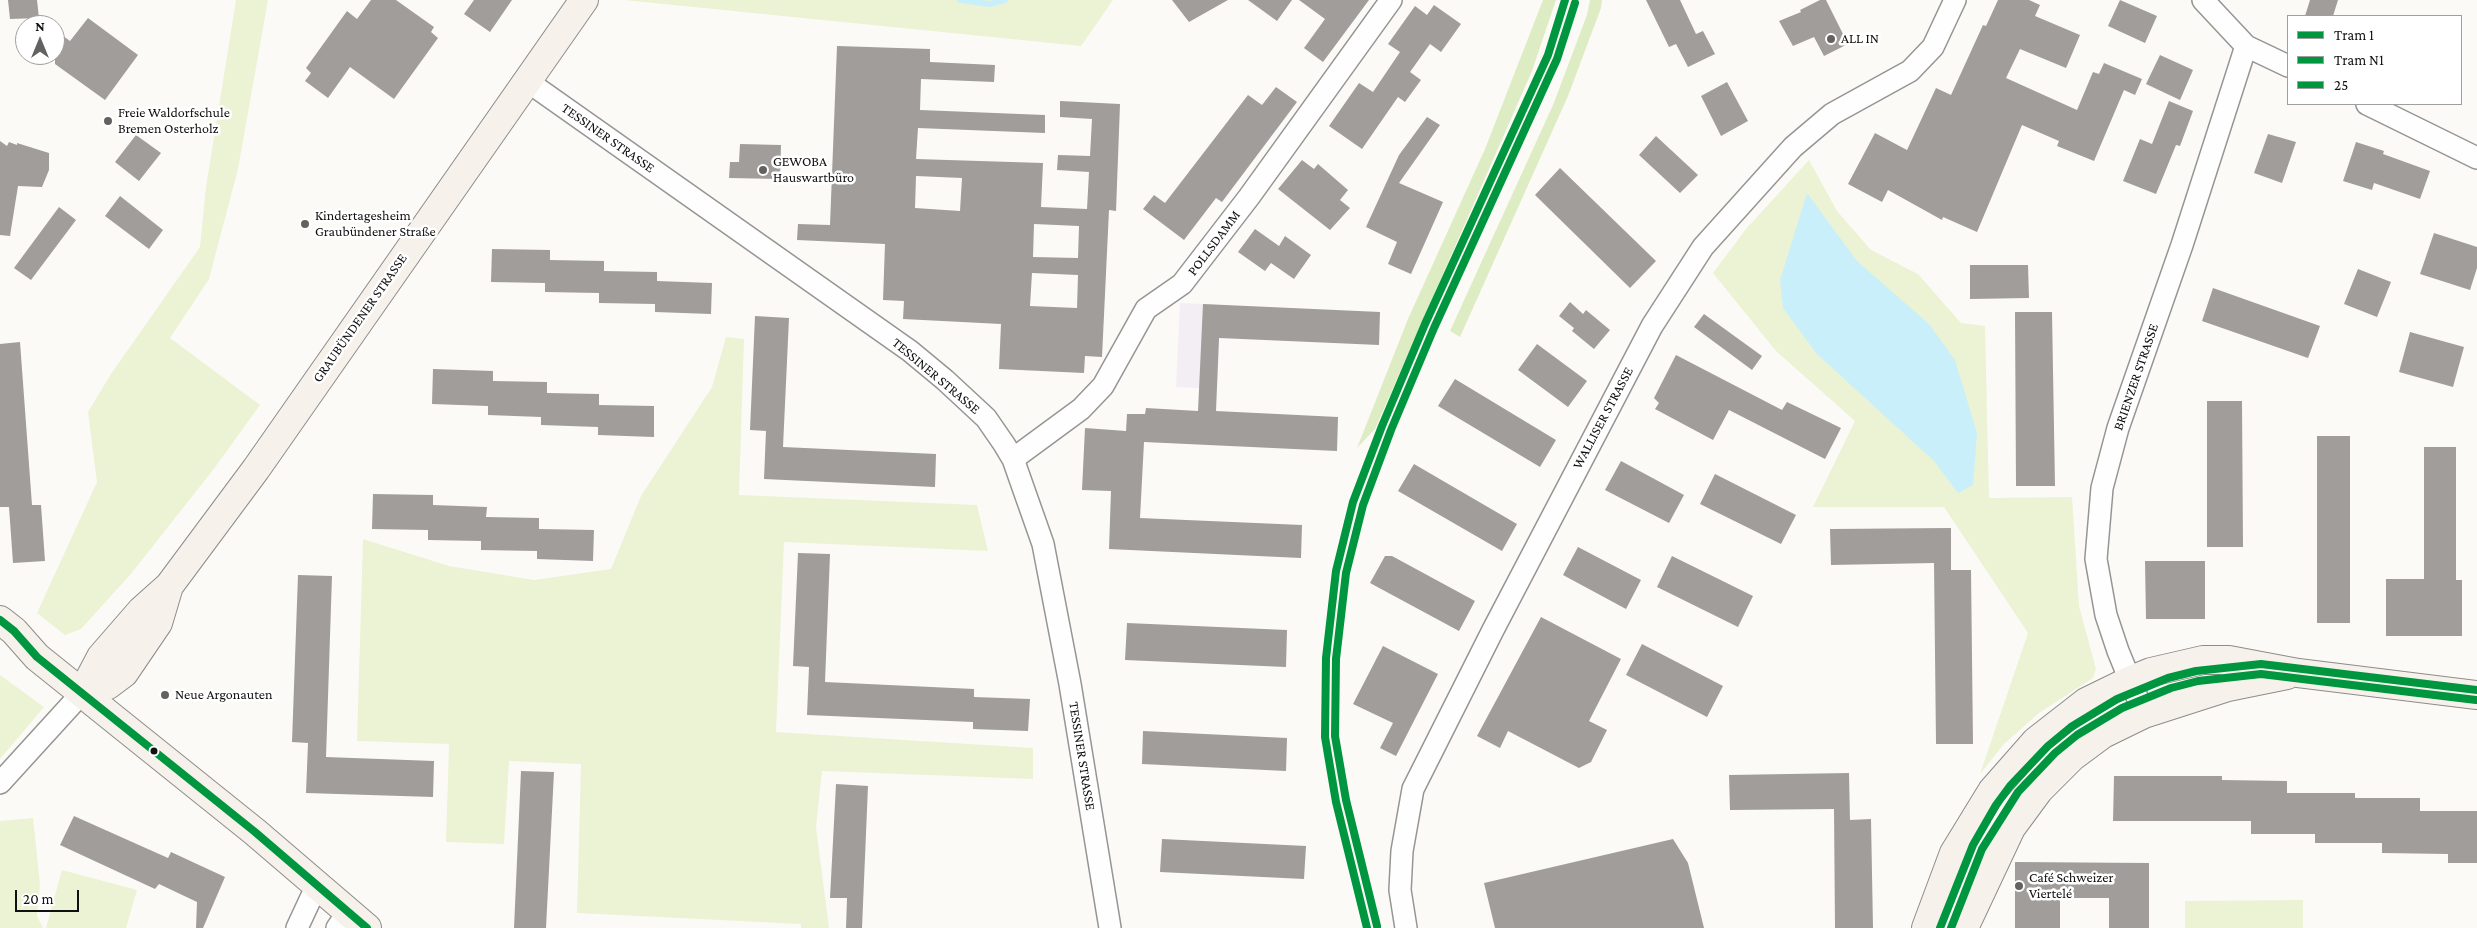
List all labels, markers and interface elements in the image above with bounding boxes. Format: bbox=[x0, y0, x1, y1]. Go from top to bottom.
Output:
north arrow bbox=[15, 15, 65, 65]
legend bbox=[2287, 15, 2462, 105]
text: N bbox=[35, 18, 45, 34]
text: Tram 1 bbox=[2334, 27, 2374, 43]
place label: ALL IN bbox=[1841, 31, 1879, 47]
marker: ALL IN bbox=[1825, 33, 1837, 45]
text: Tram N1 bbox=[2334, 52, 2384, 68]
text: 25 bbox=[2334, 77, 2348, 93]
street label: TESSINER STRASSE bbox=[558, 100, 658, 176]
place label: Freie Waldorfschule Bremen Osterholz bbox=[118, 105, 230, 138]
marker: Freie Waldorfschule Bremen Osterholz bbox=[102, 115, 114, 127]
place label: GEWOBA Hauswartbüro bbox=[773, 154, 854, 186]
marker: GEWOBA Hauswartbüro bbox=[757, 164, 769, 176]
street label: POLLSDAMM bbox=[1184, 207, 1244, 279]
place label: Kindertagesheim Graubündener Straße bbox=[315, 208, 436, 240]
marker: Kindertagesheim Graubündener Straße bbox=[299, 218, 311, 230]
street label: GRAUBÜNDENER STRASSE bbox=[309, 250, 411, 386]
street label: BRIENZER STRASSE bbox=[2110, 321, 2162, 433]
street label: TESSINER STRASSE bbox=[889, 334, 983, 418]
street label: WALLISER STRASSE bbox=[1569, 364, 1637, 472]
place label: Neue Argonauten bbox=[175, 687, 272, 703]
marker: Neue Argonauten bbox=[159, 689, 171, 701]
street label: TESSINER STRASSE bbox=[1065, 700, 1099, 812]
unlabelled marker bbox=[149, 746, 159, 756]
place label: Café Schweizer Viertelé bbox=[2029, 870, 2113, 902]
scale bar bbox=[18, 880, 81, 912]
marker: Café Schweizer Viertelé bbox=[2013, 880, 2025, 892]
text: 20 m bbox=[23, 891, 54, 907]

